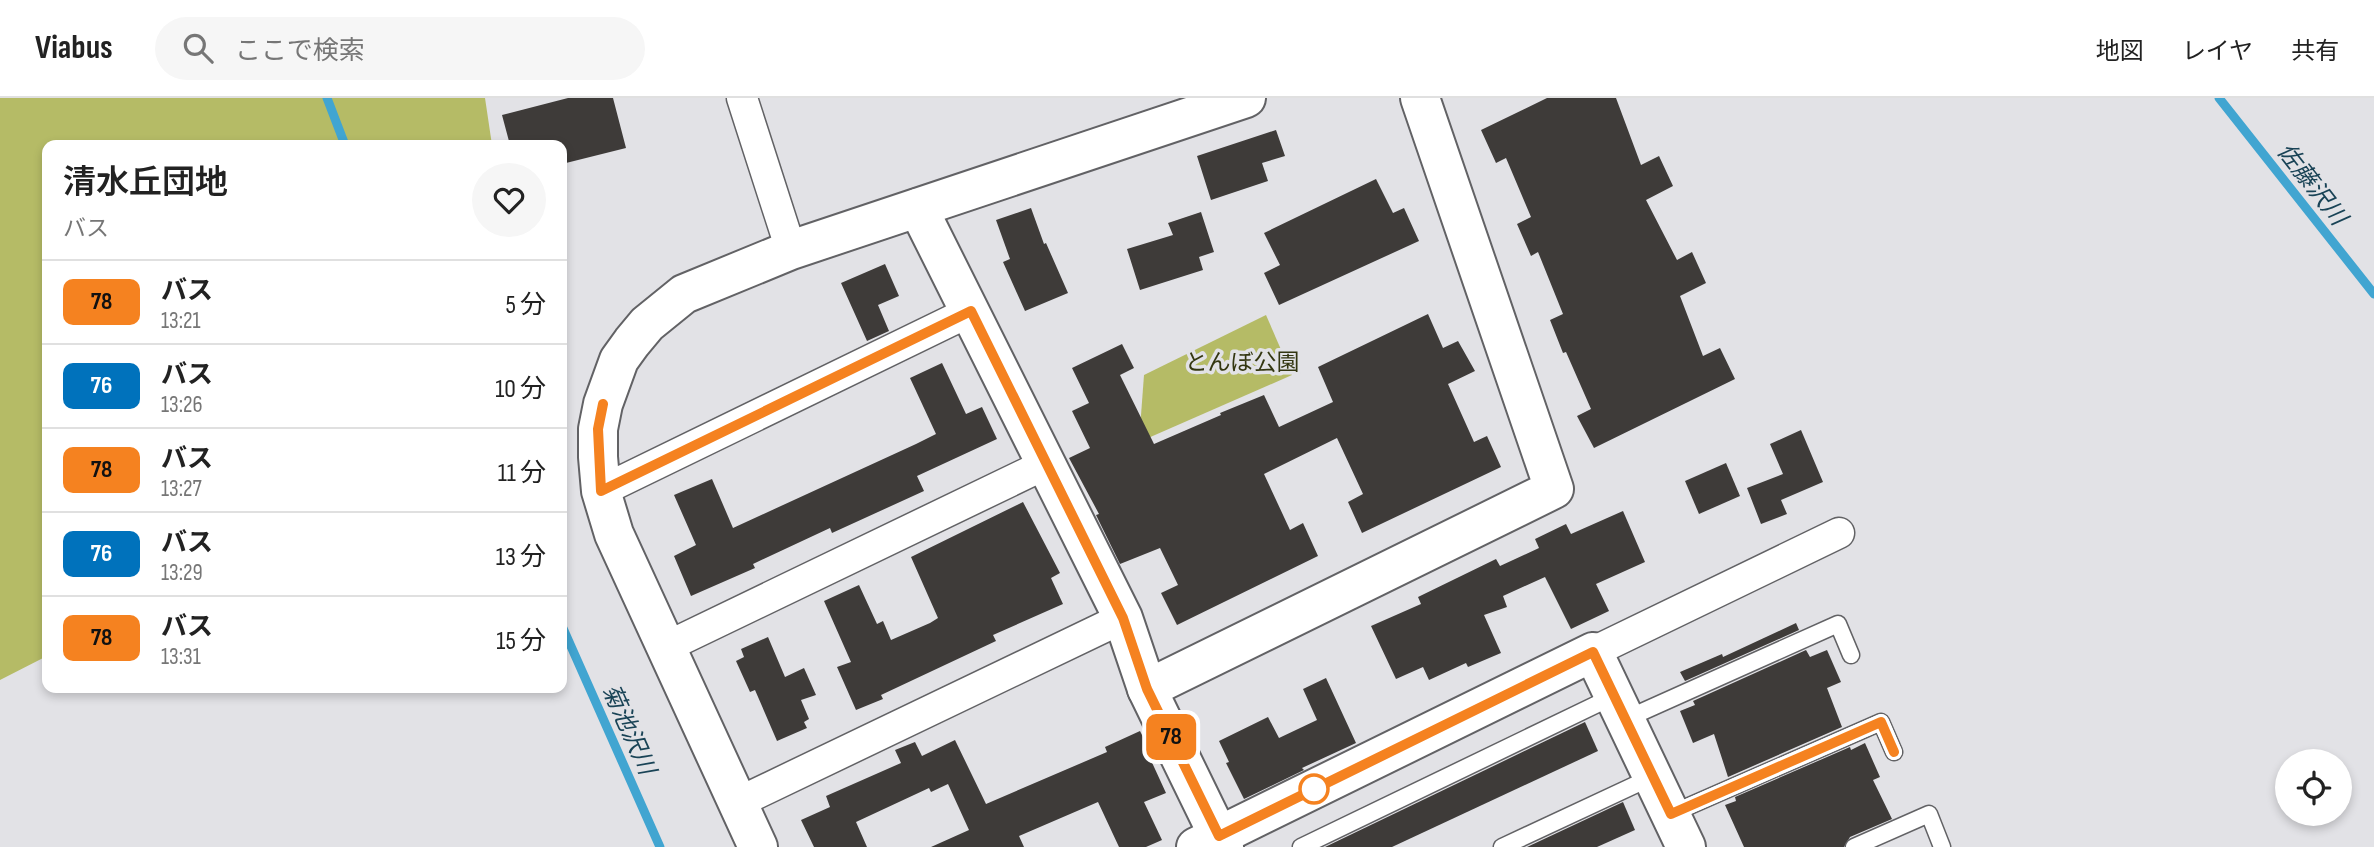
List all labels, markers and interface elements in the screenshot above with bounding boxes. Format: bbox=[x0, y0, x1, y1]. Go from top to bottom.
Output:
search box bbox=[155, 17, 645, 80]
text: Viabus bbox=[35, 28, 113, 68]
icon: search bbox=[179, 29, 217, 67]
text: ここで検索 bbox=[235, 36, 365, 67]
text: 地図 bbox=[2096, 37, 2144, 66]
text: レイヤ bbox=[2182, 37, 2253, 66]
text: 共有 bbox=[2291, 37, 2339, 66]
water label: 佐藤沢川 bbox=[2271, 138, 2354, 233]
text: 清水丘団地 bbox=[63, 163, 228, 203]
button: heart bbox=[472, 163, 546, 237]
text: バス bbox=[63, 215, 109, 243]
text: バス bbox=[161, 276, 213, 307]
text: 78 bbox=[91, 287, 112, 316]
text: 5 分 bbox=[505, 290, 546, 321]
text: 13:21 bbox=[161, 307, 201, 335]
park label: とんぼ公園 bbox=[1185, 349, 1300, 377]
text: バス bbox=[161, 360, 213, 391]
text: 76 bbox=[91, 371, 112, 400]
text: 10 分 bbox=[495, 374, 546, 405]
text: 13:26 bbox=[161, 391, 203, 419]
text: バス bbox=[161, 444, 213, 475]
text: 78 bbox=[91, 455, 112, 484]
text: 11 分 bbox=[498, 458, 546, 489]
text: 13:27 bbox=[161, 475, 202, 503]
text: バス bbox=[161, 528, 213, 559]
text: 76 bbox=[91, 539, 112, 568]
text: 13 分 bbox=[496, 542, 546, 573]
text: 13:29 bbox=[161, 559, 203, 587]
text: バス bbox=[161, 612, 213, 643]
text: 78 bbox=[91, 623, 112, 652]
text: 15 分 bbox=[496, 626, 546, 657]
text: 13:31 bbox=[161, 643, 201, 671]
water label: 菊池沢川 bbox=[596, 679, 663, 782]
line badge: 78 bbox=[1140, 714, 1202, 760]
text: 78 bbox=[1160, 722, 1182, 751]
map controls bbox=[2275, 749, 2352, 826]
button: locate bbox=[2275, 749, 2352, 826]
unlabelled marker bbox=[1299, 774, 1329, 804]

